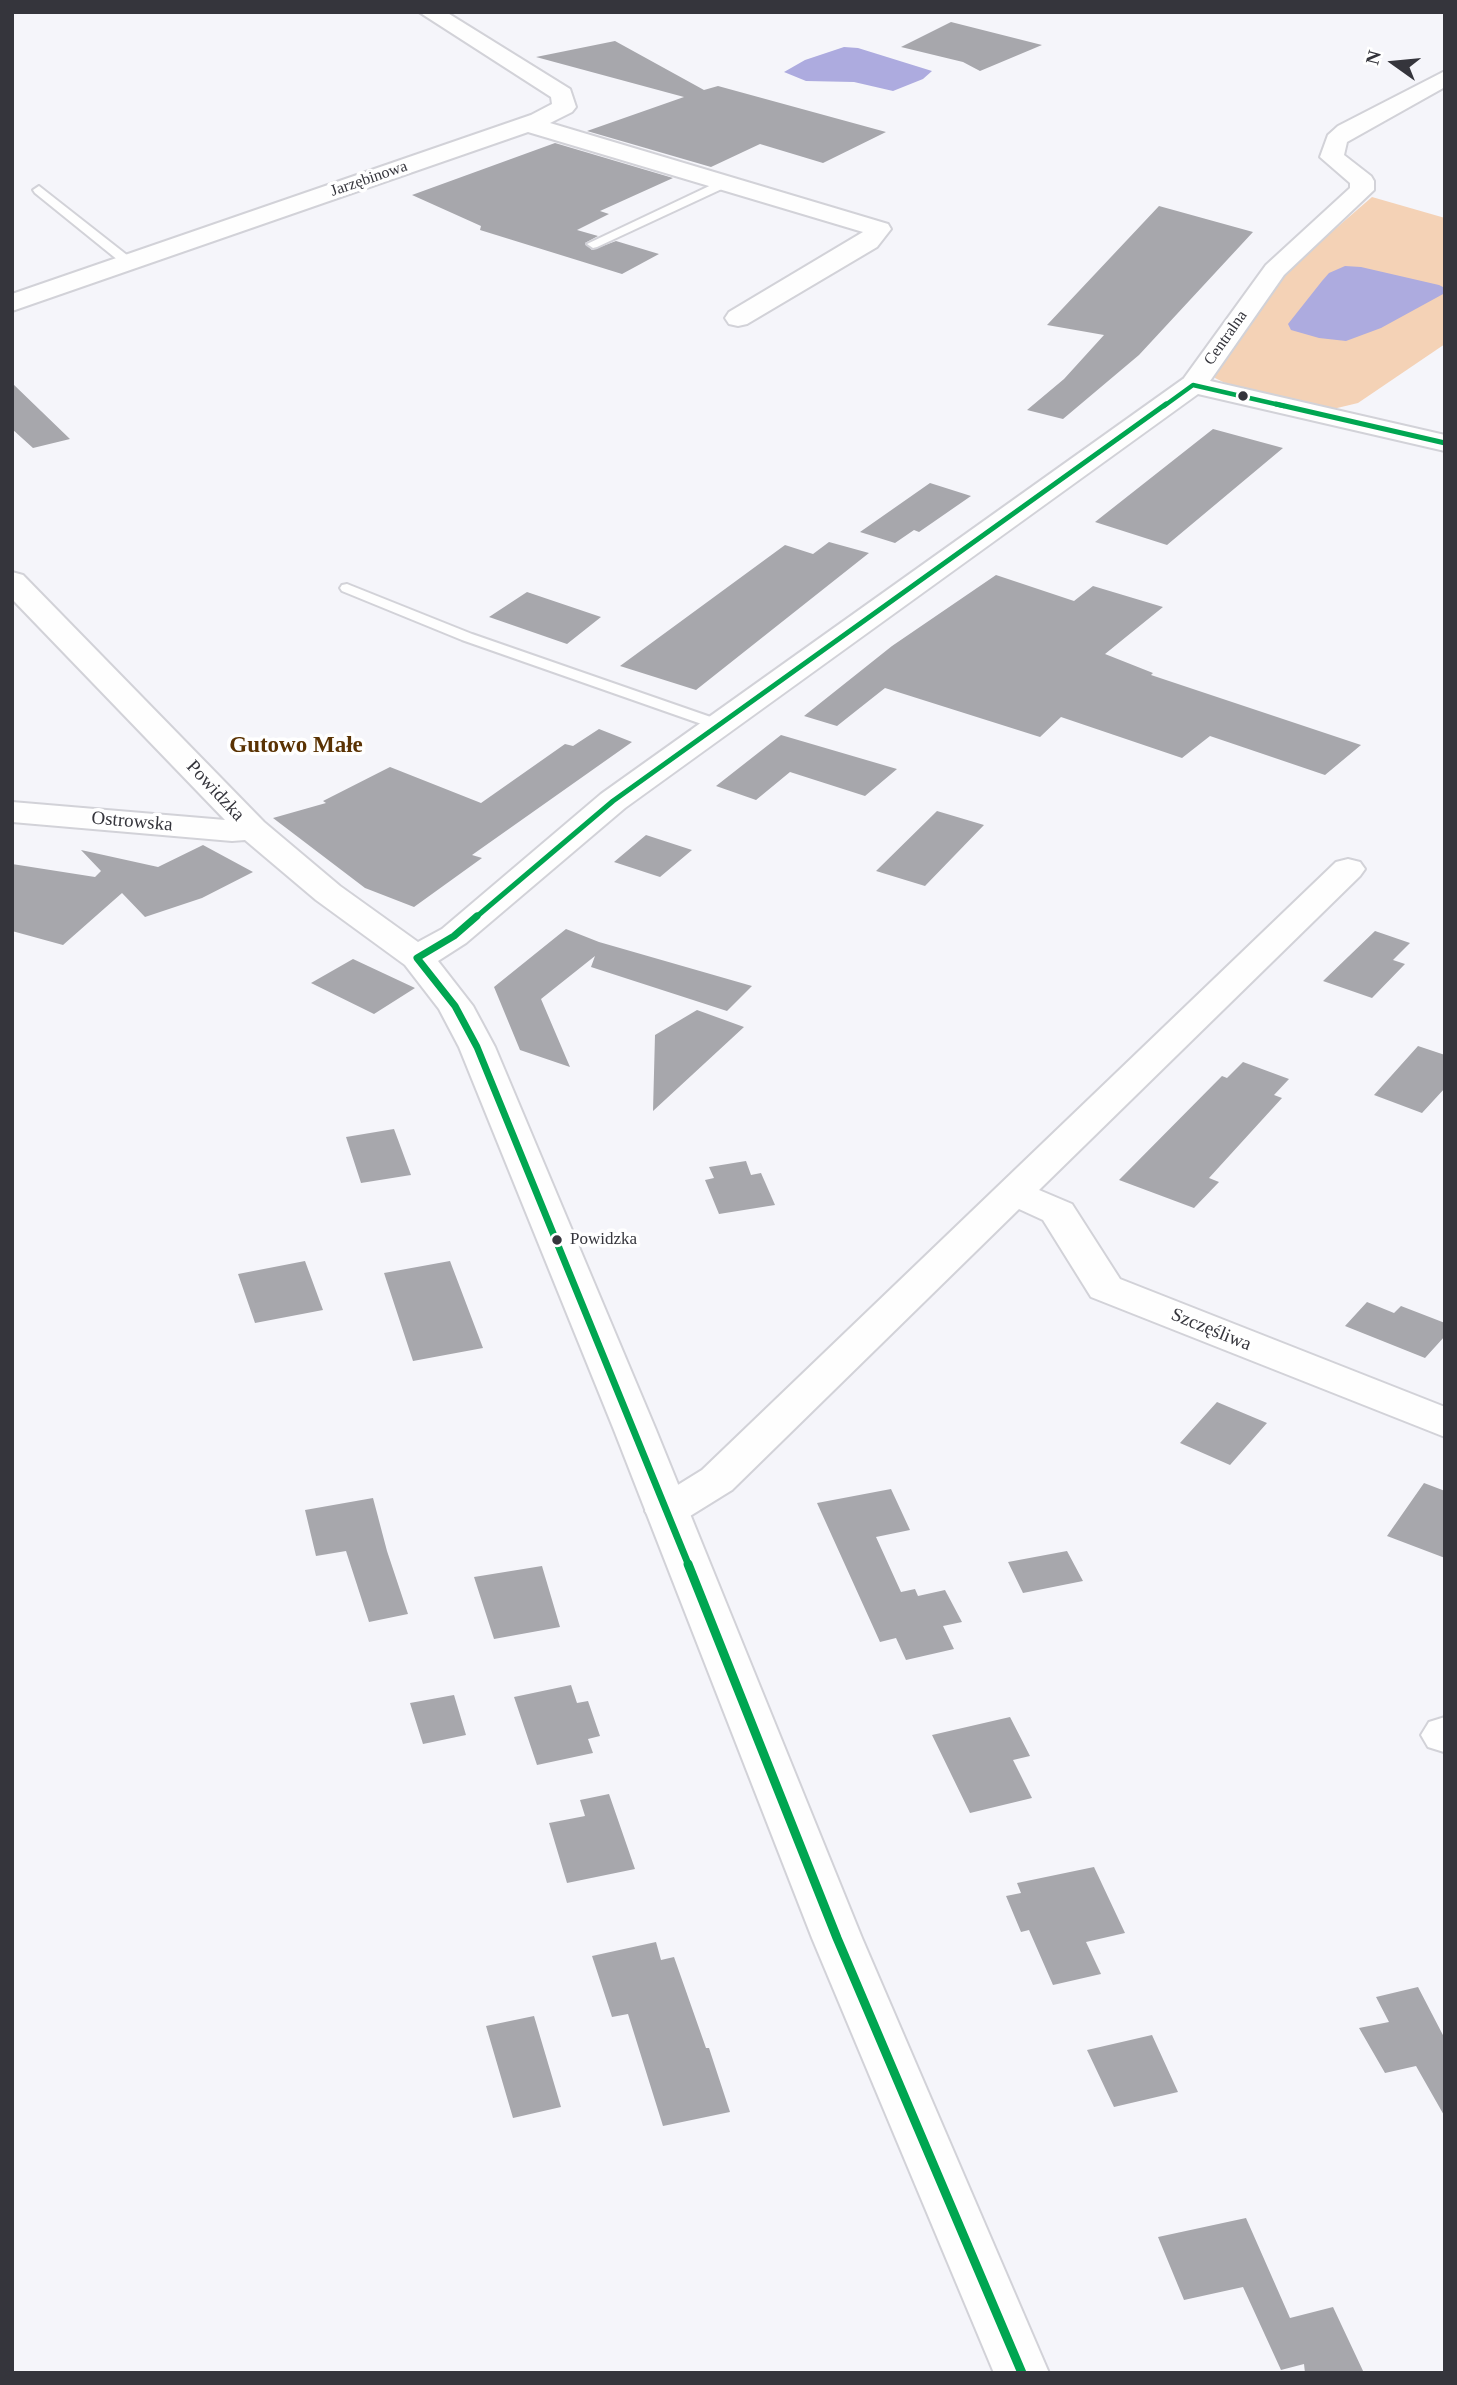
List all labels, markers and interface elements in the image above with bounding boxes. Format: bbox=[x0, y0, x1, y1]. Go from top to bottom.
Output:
north arrow bbox=[1359, 28, 1429, 98]
text: N bbox=[1361, 48, 1385, 67]
street label: Jarzębinowa bbox=[328, 157, 410, 201]
street label: Centralna bbox=[1200, 307, 1252, 369]
unlabelled marker bbox=[1236, 389, 1250, 403]
district label: Gutowo Małe bbox=[229, 732, 363, 760]
street label: Powidzka bbox=[181, 756, 249, 826]
street label: Ostrowska bbox=[91, 807, 173, 837]
place label: Powidzka bbox=[570, 1230, 637, 1250]
marker: Powidzka bbox=[550, 1233, 564, 1247]
street label: Szczęśliwa bbox=[1168, 1304, 1254, 1356]

